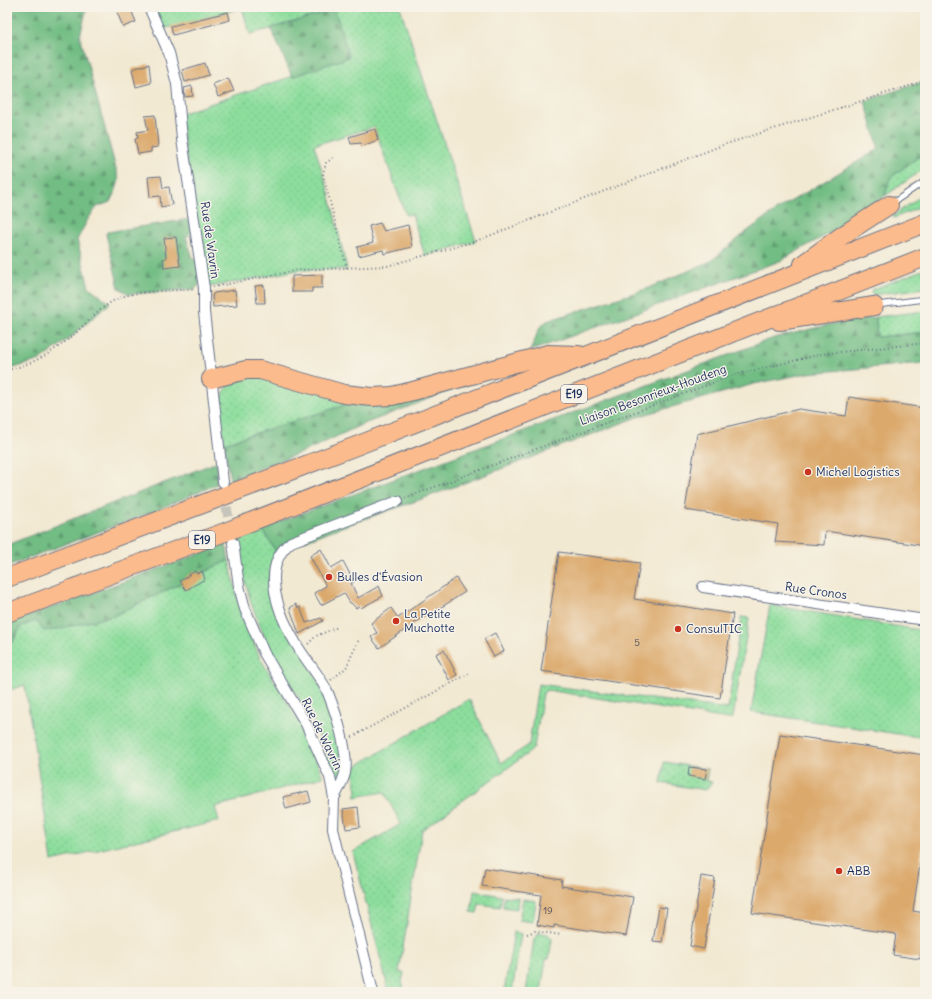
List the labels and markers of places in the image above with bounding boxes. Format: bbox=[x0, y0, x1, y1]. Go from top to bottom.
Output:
place label: Michel Logistics bbox=[816, 464, 900, 479]
marker: Michel Logistics bbox=[803, 467, 813, 477]
place label: Bulles d'Évasion bbox=[337, 569, 423, 584]
marker: Bulles d'Évasion bbox=[324, 572, 334, 582]
place label: La Petite Muchotte bbox=[404, 606, 455, 635]
marker: La Petite Muchotte bbox=[391, 616, 401, 626]
place label: ConsulTIC bbox=[686, 621, 742, 636]
marker: ConsulTIC bbox=[673, 624, 683, 634]
place label: ABB bbox=[847, 863, 871, 878]
marker: ABB bbox=[834, 866, 844, 876]

